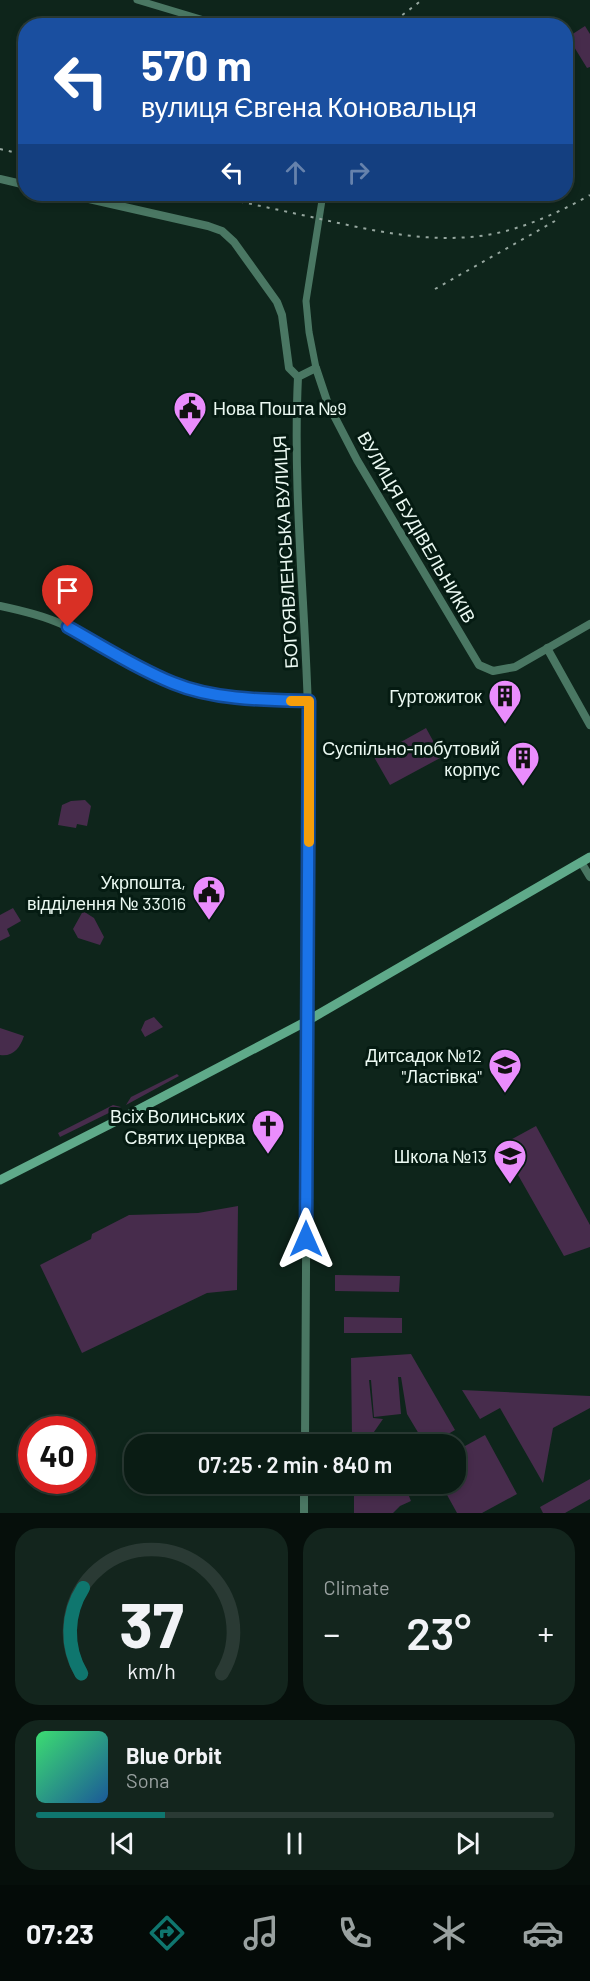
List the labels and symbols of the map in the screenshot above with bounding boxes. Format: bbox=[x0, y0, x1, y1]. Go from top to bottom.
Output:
public building icon: Нова Пошта №9 bbox=[172, 390, 208, 437]
place label: Нова Пошта №9 bbox=[213, 397, 347, 419]
street label: ВУЛИЦЯ БУДІВЕЛЬНИКІВ bbox=[353, 427, 481, 627]
street label: БОГОЯВЛЕНСЬКА ВУЛИЦЯ bbox=[268, 435, 302, 669]
pin bbox=[42, 565, 93, 627]
building icon: Гуртожиток bbox=[487, 678, 523, 725]
place label: Гуртожиток bbox=[389, 685, 482, 707]
place label: Суспільно-побутовий корпус bbox=[322, 737, 500, 780]
building icon: Суспільно-побутовий корпус bbox=[505, 740, 541, 787]
place label: Укрпошта, відділення № 33016 bbox=[27, 871, 186, 914]
public building icon: Укрпошта, відділення № 33016 bbox=[191, 874, 227, 921]
place label: Дитсадок №12 "Ластівка" bbox=[365, 1044, 482, 1087]
school or university icon: Дитсадок №12 "Ластівка" bbox=[487, 1047, 523, 1094]
place label: Всіх Волинських Святих церква bbox=[110, 1105, 246, 1148]
church icon: Всіх Волинських Святих церква bbox=[250, 1108, 286, 1155]
school or university icon: Школа №13 bbox=[492, 1138, 528, 1185]
place label: Школа №13 bbox=[394, 1145, 487, 1167]
position arrow bbox=[274, 1207, 338, 1271]
speed limit sign: 40 bbox=[18, 1416, 96, 1494]

